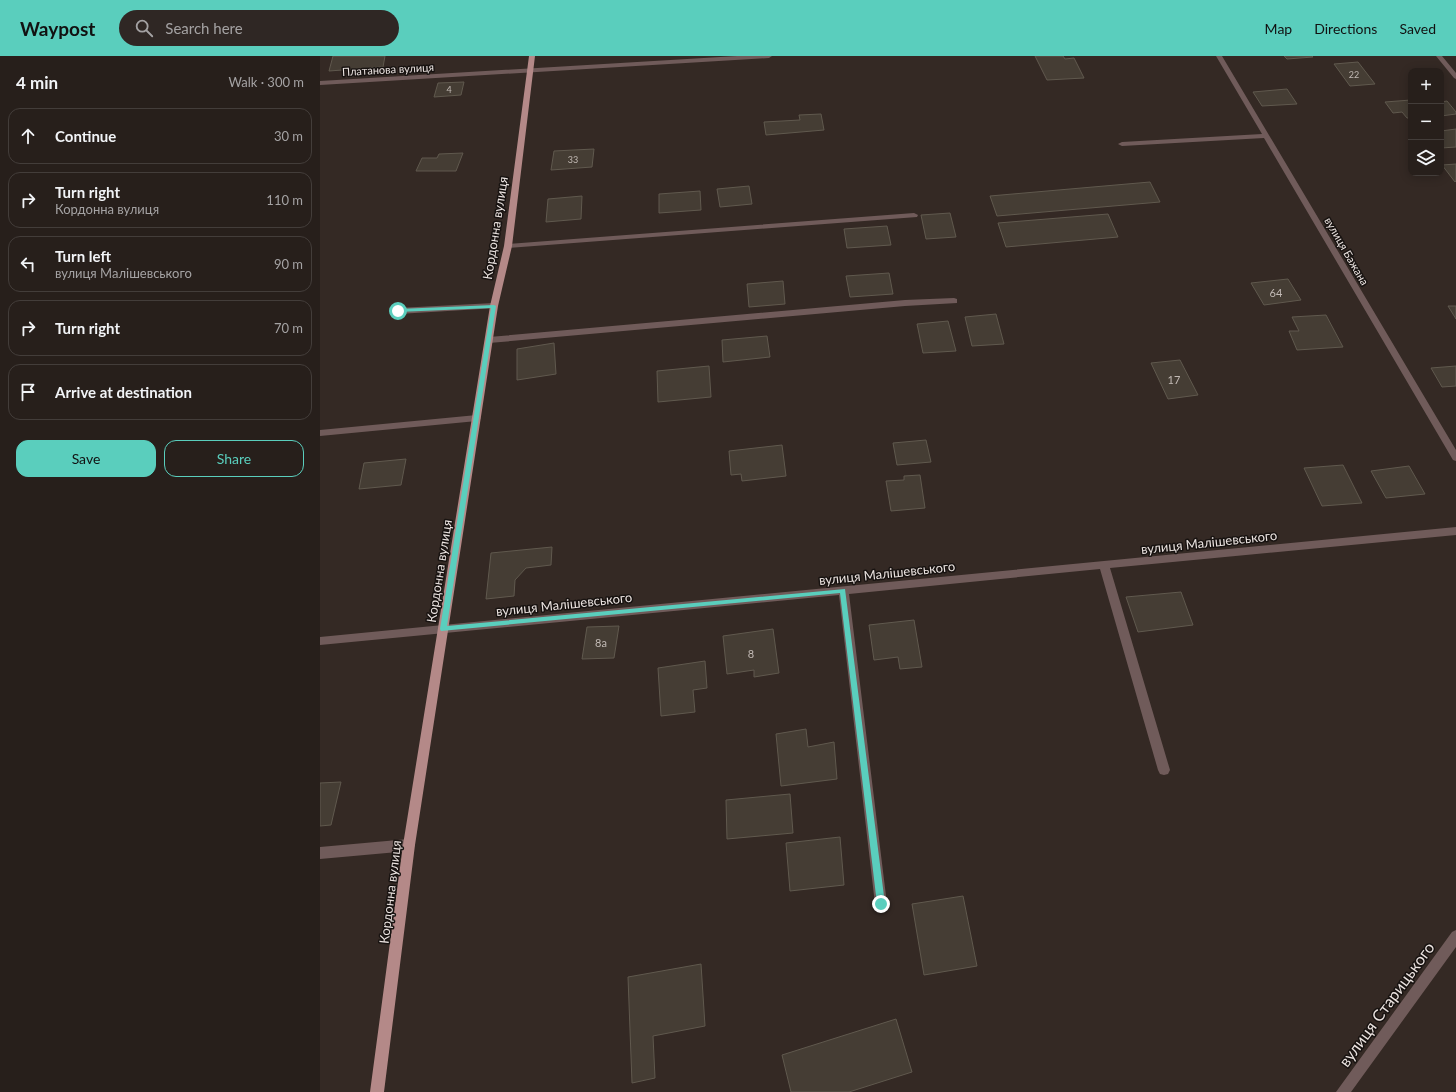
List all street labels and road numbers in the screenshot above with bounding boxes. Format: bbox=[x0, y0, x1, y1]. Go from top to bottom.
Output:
street label: Платанова вулиця bbox=[342, 60, 434, 78]
street label: Кордонна вулиця bbox=[479, 175, 511, 281]
street label: вулиця Бажана bbox=[1322, 215, 1372, 287]
street label: Кордонна вулиця bbox=[423, 518, 455, 624]
street label: вулиця Малішевського bbox=[1140, 527, 1278, 557]
street label: вулиця Малішевського bbox=[818, 558, 956, 588]
street label: вулиця Малішевського bbox=[495, 589, 633, 619]
street label: Кордонна вулиця bbox=[376, 839, 404, 945]
street label: вулиця Старицького bbox=[1334, 938, 1438, 1070]

